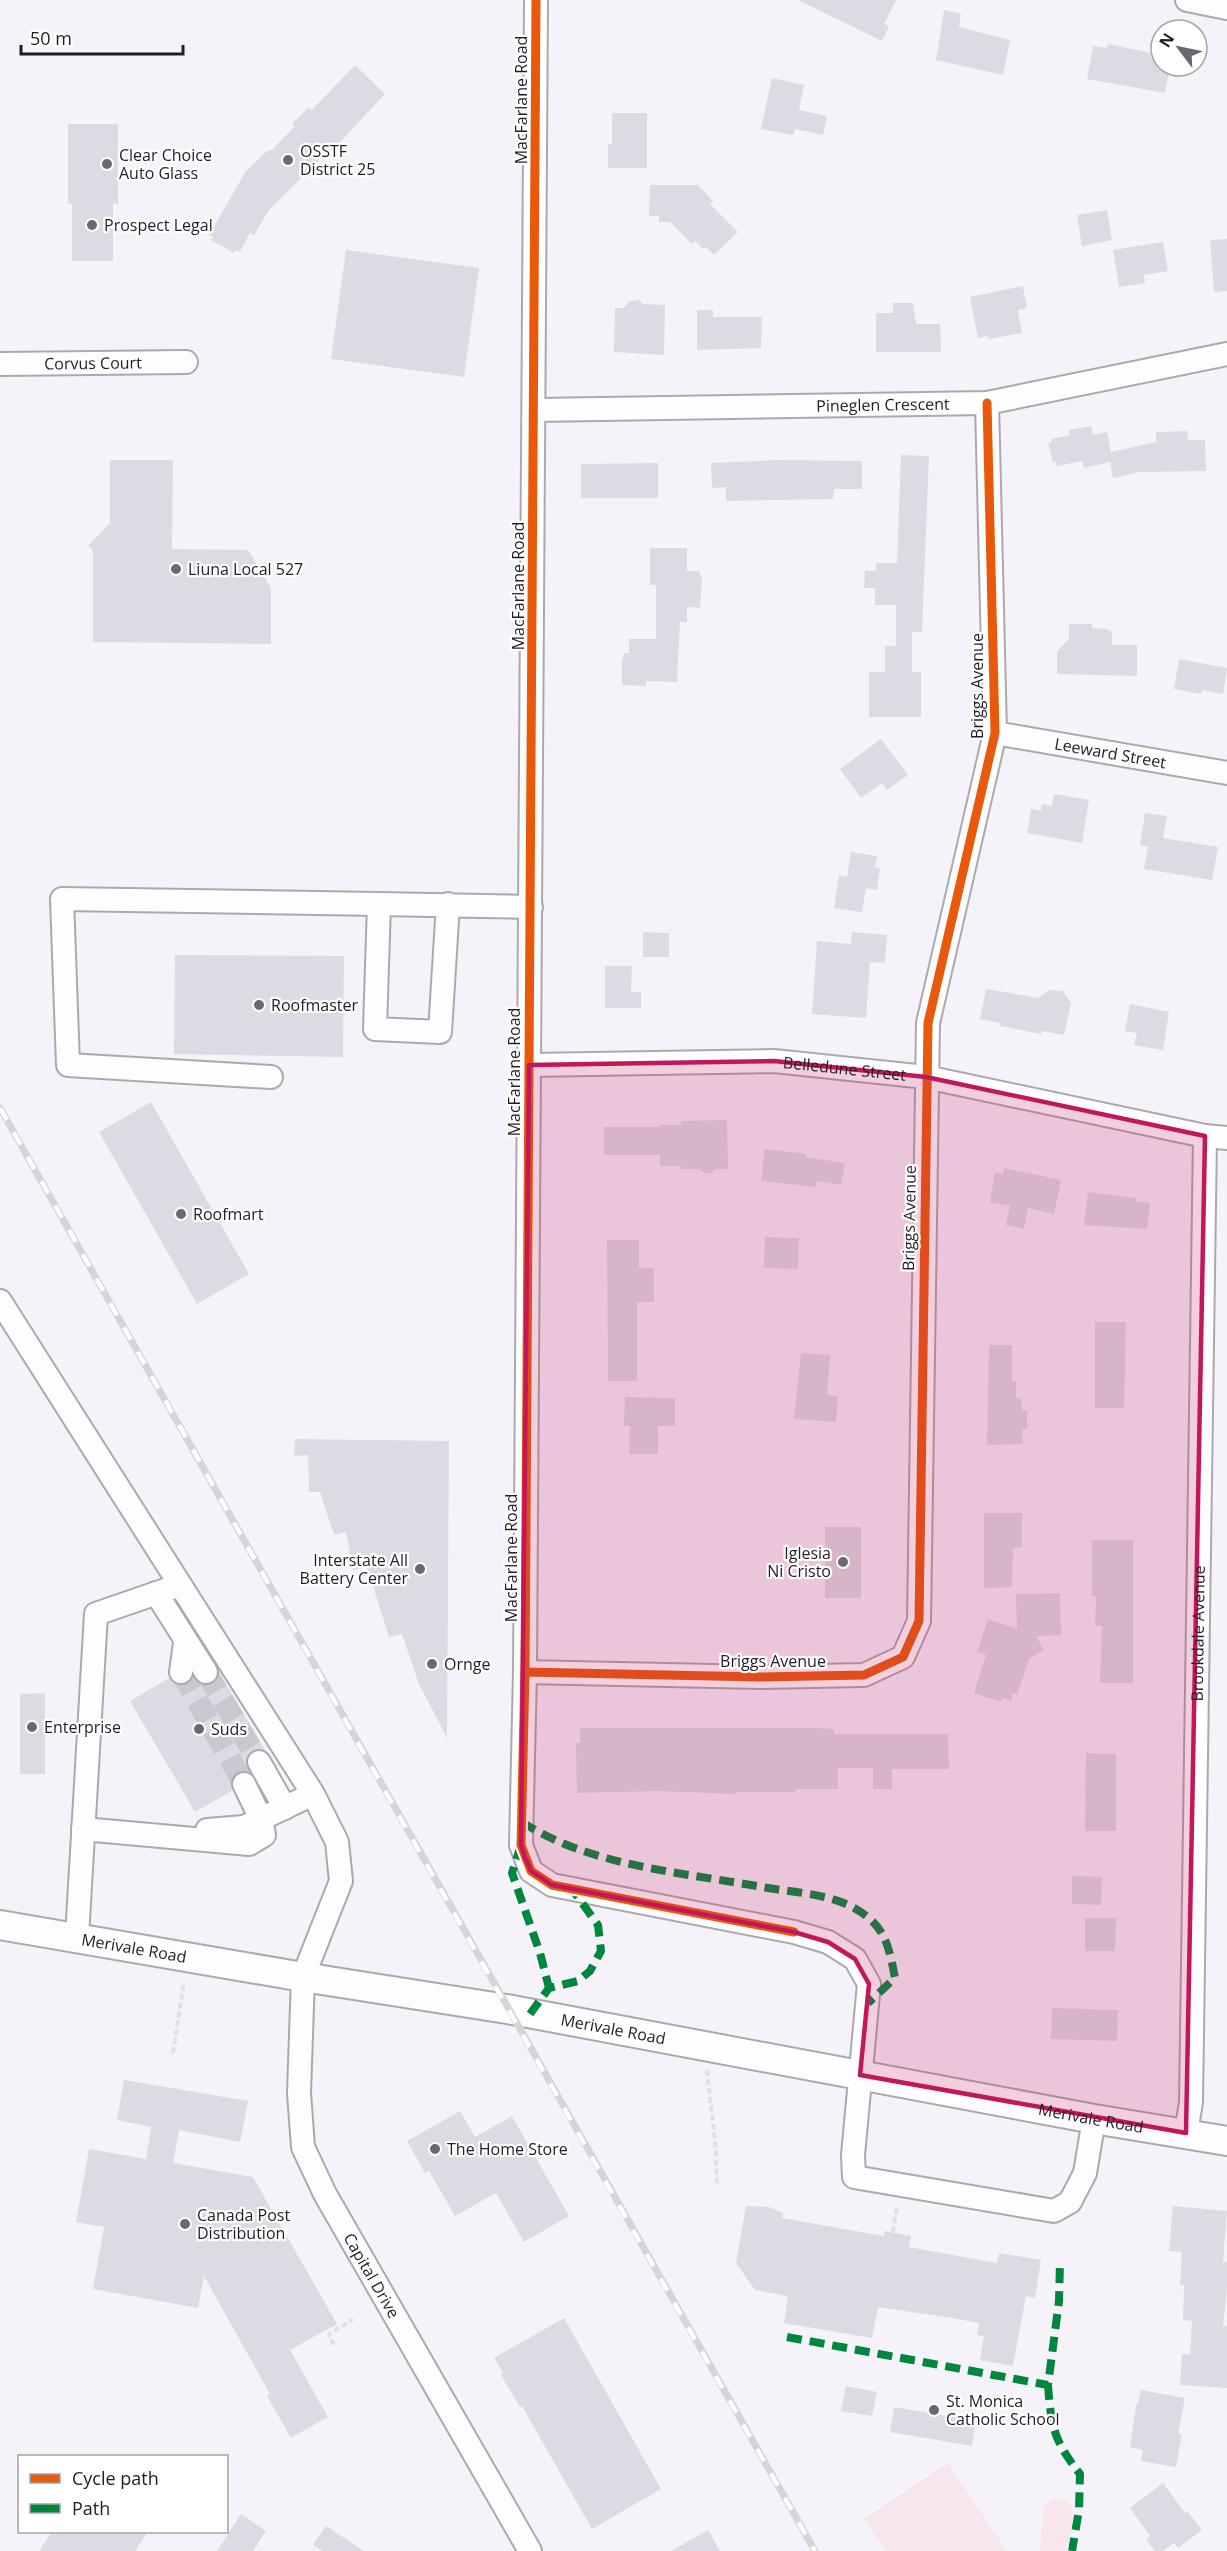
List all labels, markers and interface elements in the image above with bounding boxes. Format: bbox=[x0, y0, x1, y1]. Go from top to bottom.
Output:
scale bar bbox=[21, 18, 183, 56]
north arrow bbox=[1149, 18, 1209, 78]
text: 50 m bbox=[30, 26, 72, 50]
text: N bbox=[1154, 29, 1179, 51]
street label: MacFarlane Road bbox=[510, 36, 532, 164]
place label: OSSTF District 25 bbox=[300, 140, 375, 180]
place label: Clear Choice Auto Glass bbox=[119, 144, 212, 184]
marker: OSSTF District 25 bbox=[281, 153, 295, 167]
marker: Clear Choice Auto Glass bbox=[100, 157, 114, 171]
place label: Prospect Legal bbox=[104, 214, 213, 236]
marker: Prospect Legal bbox=[85, 218, 99, 232]
street label: Corvus Court bbox=[44, 351, 142, 375]
street label: Pineglen Crescent bbox=[816, 393, 950, 417]
street label: MacFarlane Road bbox=[507, 522, 529, 650]
place label: Liuna Local 527 bbox=[188, 558, 303, 580]
marker: Liuna Local 527 bbox=[169, 562, 183, 576]
street label: Briggs Avenue bbox=[966, 633, 988, 739]
street label: Leeward Street bbox=[1053, 732, 1168, 773]
place label: Roofmaster bbox=[271, 994, 359, 1016]
marker: Roofmaster bbox=[252, 998, 266, 1012]
street label: MacFarlane Road bbox=[503, 1008, 525, 1136]
street label: Belledune Street bbox=[782, 1051, 908, 1086]
street label: Briggs Avenue bbox=[897, 1165, 921, 1271]
place label: Roofmart bbox=[193, 1203, 264, 1225]
marker: Roofmart bbox=[174, 1207, 188, 1221]
street label: MacFarlane Road bbox=[500, 1494, 522, 1622]
place label: Iglesia Ni Cristo bbox=[767, 1542, 831, 1582]
place label: Interstate All Battery Center bbox=[300, 1549, 408, 1589]
marker: Iglesia Ni Cristo bbox=[836, 1555, 850, 1569]
marker: Interstate All Battery Center bbox=[413, 1562, 427, 1576]
street label: Brookdale Avenue bbox=[1186, 1565, 1210, 1702]
street label: Briggs Avenue bbox=[720, 1650, 826, 1672]
place label: Ornge bbox=[444, 1653, 490, 1675]
marker: Ornge bbox=[425, 1657, 439, 1671]
place label: Enterprise bbox=[44, 1716, 121, 1738]
place label: Suds bbox=[211, 1718, 247, 1740]
marker: Enterprise bbox=[25, 1720, 39, 1734]
marker: Suds bbox=[192, 1722, 206, 1736]
street label: Merivale Road bbox=[80, 1928, 188, 1968]
street label: Merivale Road bbox=[559, 2008, 667, 2050]
street label: Merivale Road bbox=[1037, 2098, 1145, 2138]
place label: The Home Store bbox=[447, 2138, 568, 2160]
marker: The Home Store bbox=[428, 2142, 442, 2156]
place label: Canada Post Distribution bbox=[197, 2204, 290, 2244]
marker: Canada Post Distribution bbox=[178, 2217, 192, 2231]
street label: Capital Drive bbox=[339, 2229, 405, 2322]
place label: St. Monica Catholic School bbox=[946, 2390, 1060, 2430]
marker: St. Monica Catholic School bbox=[927, 2403, 941, 2417]
legend bbox=[18, 2455, 228, 2533]
text: Cycle path bbox=[72, 2466, 159, 2490]
text: Path bbox=[72, 2496, 110, 2520]

